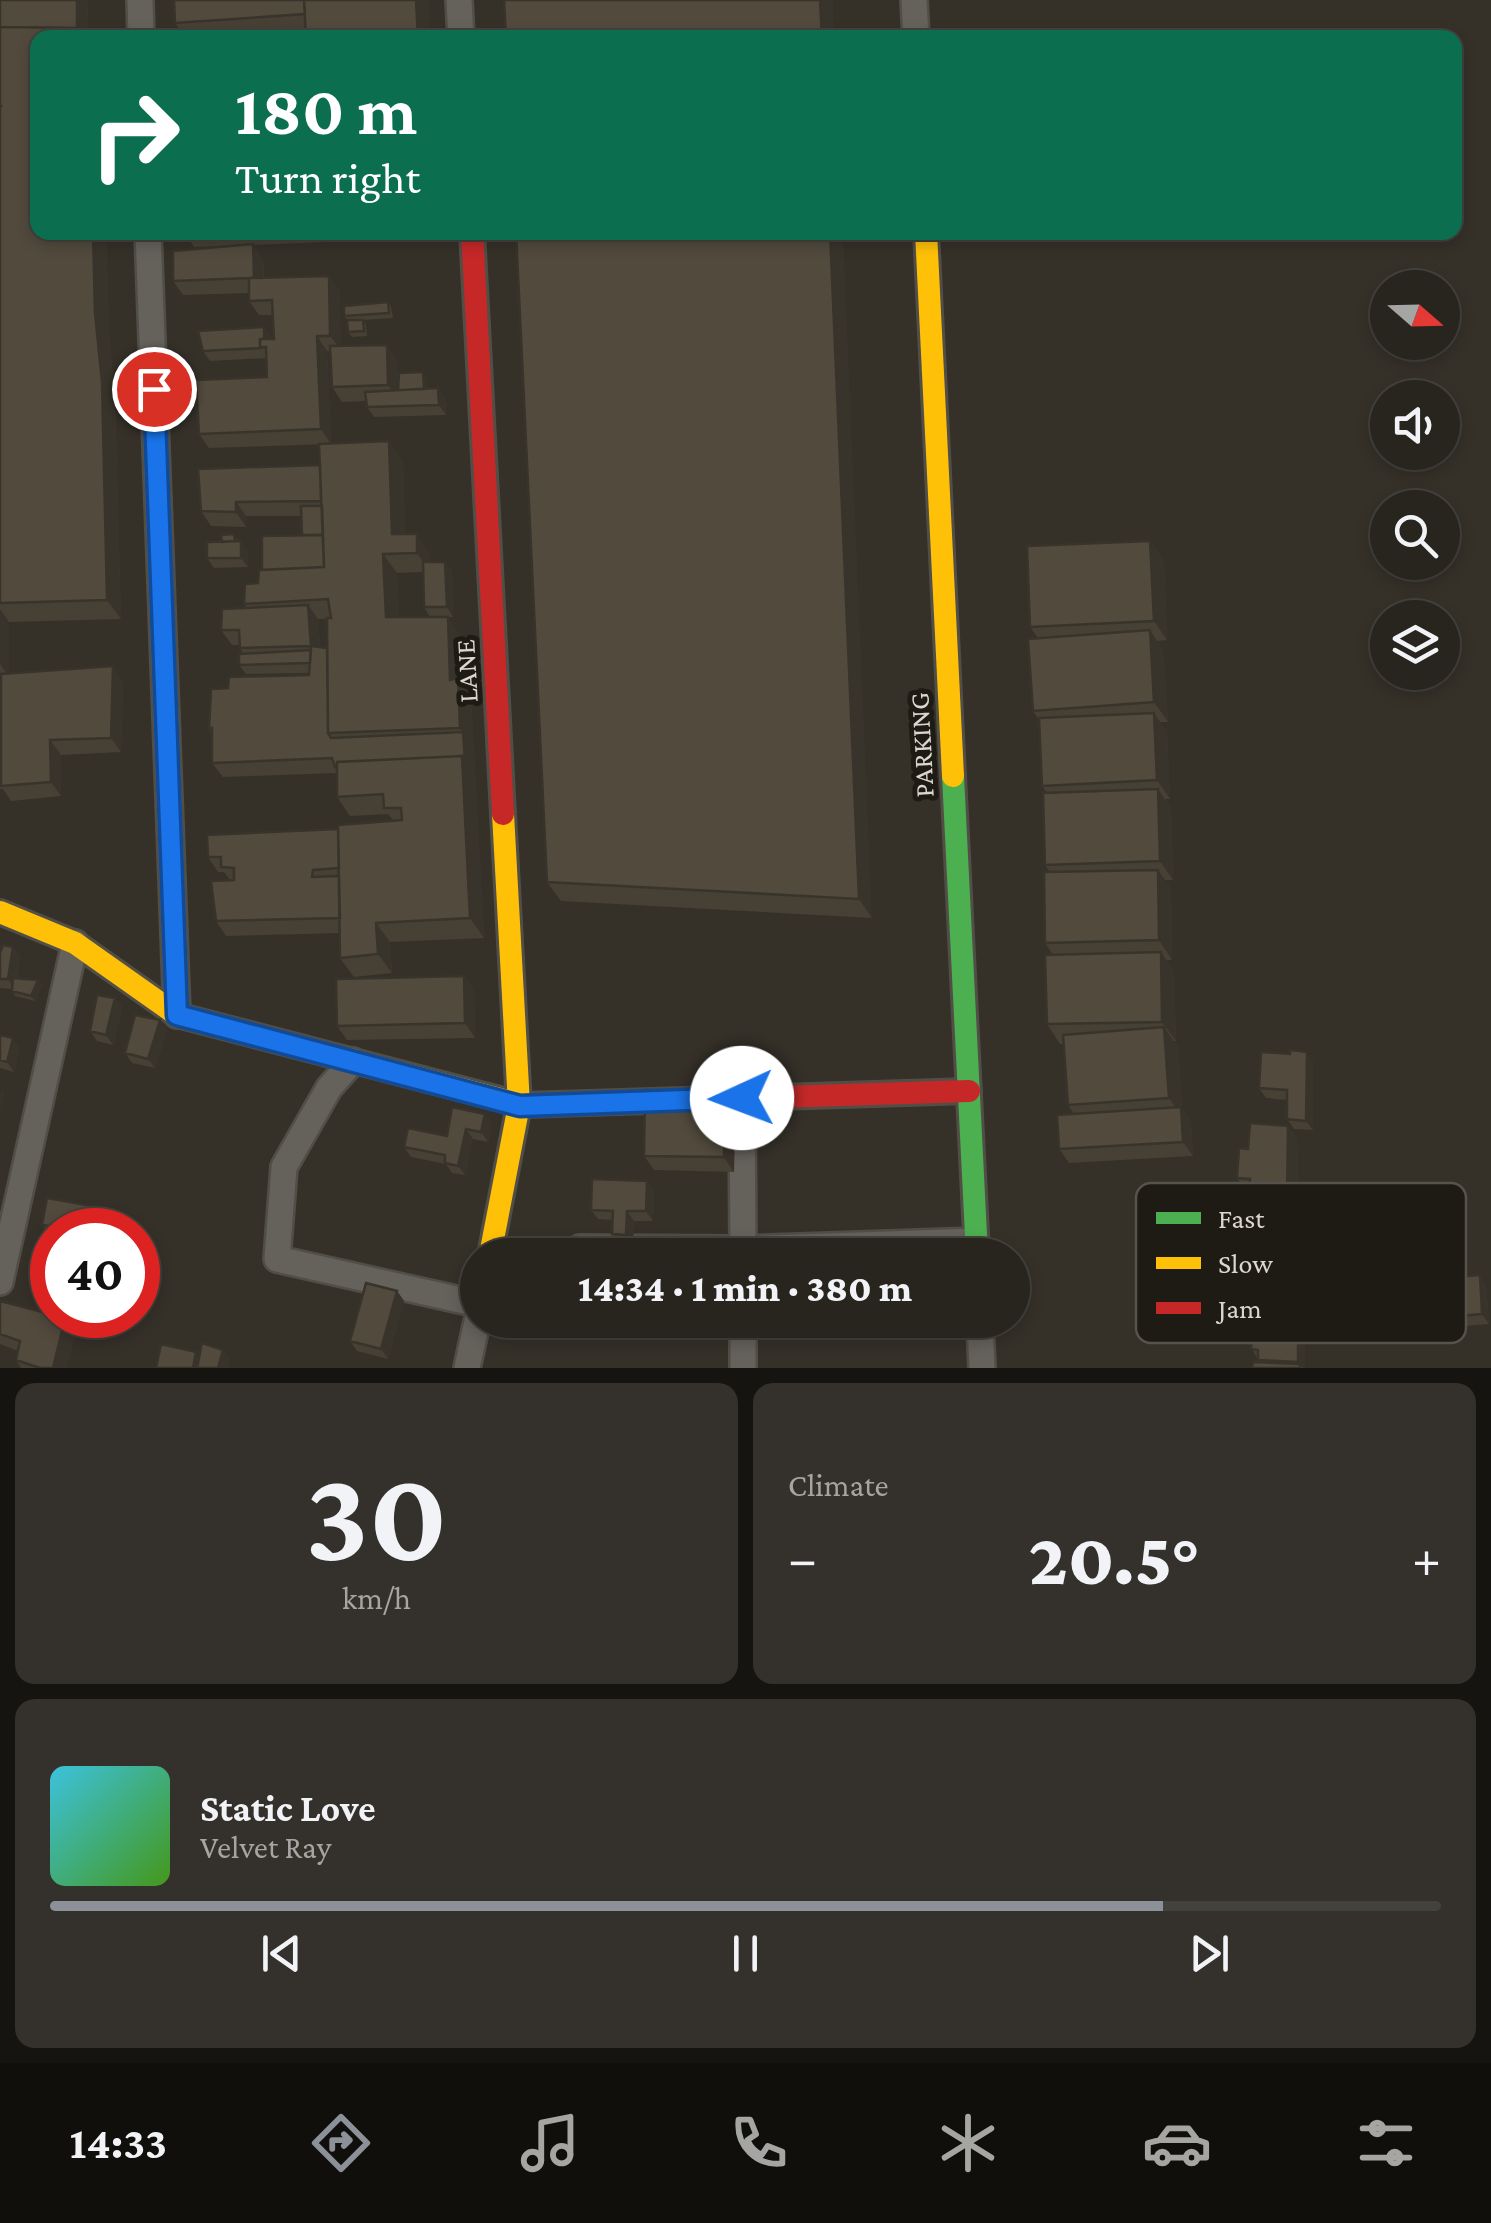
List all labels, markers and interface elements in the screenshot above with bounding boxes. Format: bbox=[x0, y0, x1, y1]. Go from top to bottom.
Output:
icon: right bbox=[70, 70, 200, 200]
text: 180 m bbox=[235, 71, 417, 149]
text: Turn right bbox=[235, 153, 420, 203]
north arrow bbox=[1370, 270, 1460, 360]
map controls bbox=[1370, 270, 1460, 690]
pin bbox=[112, 347, 197, 432]
icon: arrive bbox=[127, 362, 182, 417]
button: sound bbox=[1370, 380, 1460, 470]
button: search bbox=[1370, 490, 1460, 580]
button: layers bbox=[1370, 600, 1460, 690]
street label: LANE bbox=[449, 638, 484, 704]
street label: PARKING bbox=[903, 692, 940, 798]
position arrow bbox=[690, 1046, 794, 1150]
legend bbox=[1136, 1183, 1466, 1343]
text: Fast bbox=[1218, 1203, 1265, 1234]
speed limit sign: 40 bbox=[30, 1208, 160, 1338]
text: Slow bbox=[1218, 1248, 1273, 1279]
text: 14:34 · 1 min · 380 m bbox=[578, 1267, 912, 1309]
text: Jam bbox=[1215, 1293, 1262, 1324]
text: 30 bbox=[305, 1442, 448, 1587]
text: Climate bbox=[788, 1467, 889, 1503]
text: 20.5° bbox=[1029, 1517, 1200, 1600]
text: − bbox=[788, 1528, 817, 1589]
text: + bbox=[1412, 1528, 1441, 1589]
text: km/h bbox=[342, 1580, 411, 1616]
text: Static Love bbox=[200, 1787, 376, 1829]
text: Velvet Ray bbox=[200, 1829, 331, 1865]
icon: previous bbox=[254, 1926, 309, 1981]
icon: pause bbox=[718, 1926, 773, 1981]
icon: next bbox=[1182, 1926, 1237, 1981]
icon: directions bbox=[306, 2108, 376, 2178]
icon: music bbox=[515, 2108, 585, 2178]
icon: phone bbox=[724, 2108, 794, 2178]
icon: climate bbox=[933, 2108, 1003, 2178]
icon: car bbox=[1142, 2108, 1212, 2178]
icon: filters bbox=[1351, 2108, 1421, 2178]
text: 14:33 bbox=[70, 2118, 167, 2168]

